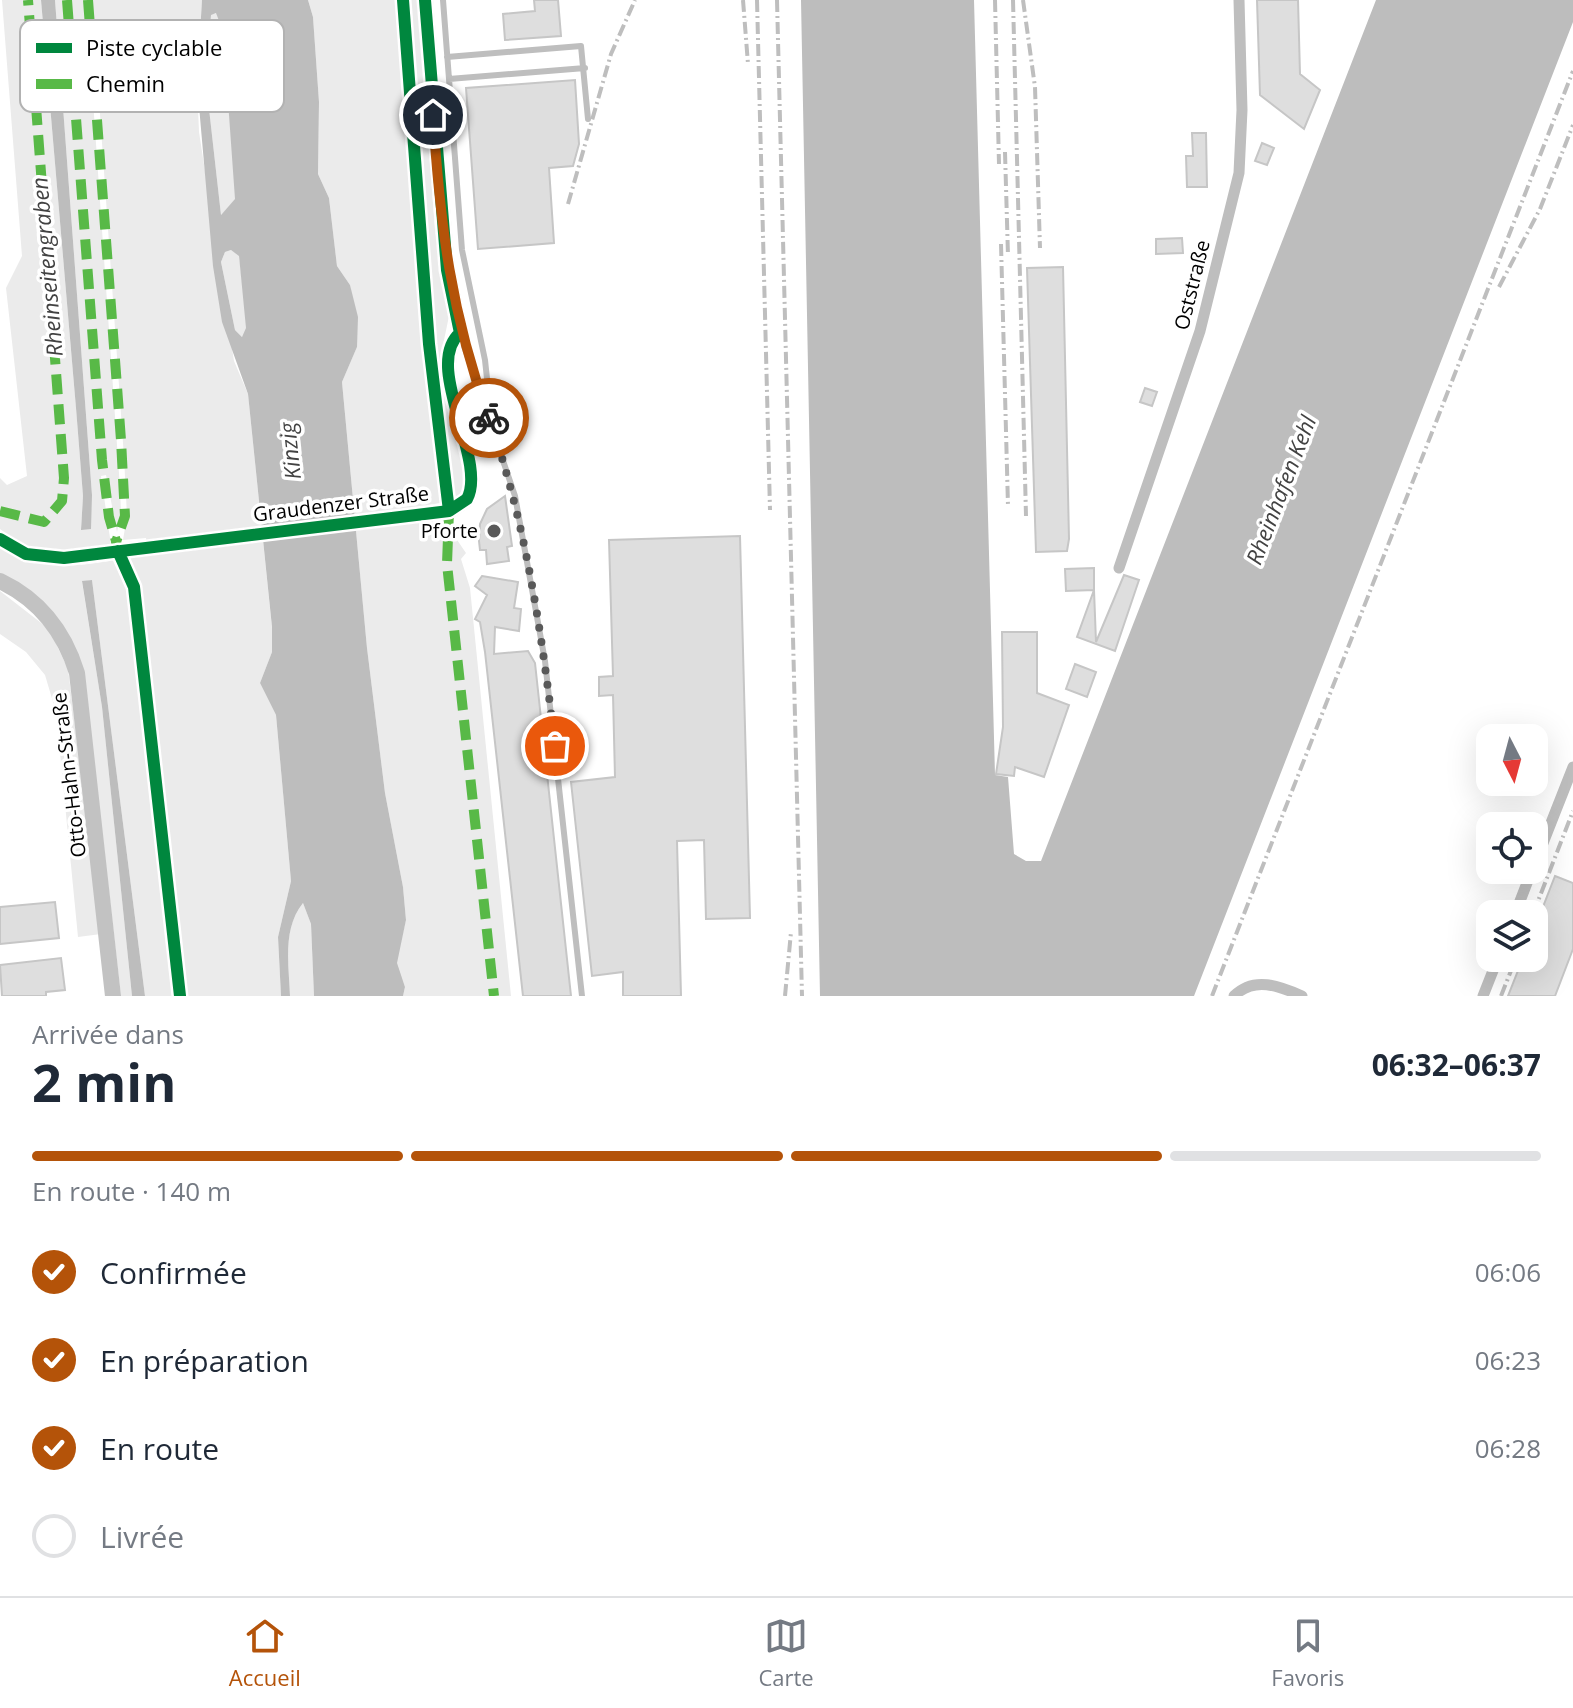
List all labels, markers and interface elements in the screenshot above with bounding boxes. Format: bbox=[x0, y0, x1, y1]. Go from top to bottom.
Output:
legend bbox=[20, 20, 284, 112]
text: Piste cyclable bbox=[86, 32, 222, 62]
text: Chemin bbox=[86, 68, 165, 98]
pin bbox=[399, 81, 467, 149]
icon: home bbox=[411, 93, 455, 137]
water label: Rheinseitengraben bbox=[23, 176, 69, 358]
street label: Oststraße bbox=[1167, 237, 1216, 333]
courier bbox=[449, 378, 529, 458]
icon: bike bbox=[467, 396, 511, 440]
water label: Rheinhafen Kehl bbox=[1238, 410, 1322, 568]
water label: Kinzig bbox=[271, 419, 307, 481]
street label: Graudenzer Straße bbox=[252, 479, 430, 528]
place label: Pforte bbox=[421, 517, 478, 544]
marker: Pforte bbox=[485, 522, 503, 540]
street label: Otto-Hahn-Straße bbox=[45, 691, 92, 859]
pin bbox=[521, 712, 589, 780]
icon: bag bbox=[533, 724, 577, 768]
north arrow bbox=[1476, 724, 1548, 796]
map controls bbox=[1476, 724, 1548, 972]
button: locate bbox=[1476, 812, 1548, 884]
button: layers bbox=[1476, 900, 1548, 972]
text: Arrivée dans bbox=[32, 1016, 184, 1052]
text: 06:32–06:37 bbox=[1372, 1044, 1541, 1085]
text: 2 min bbox=[32, 1046, 176, 1117]
text: En route · 140 m bbox=[32, 1173, 231, 1209]
icon: check bbox=[32, 1250, 76, 1294]
text: Confirmée bbox=[100, 1252, 247, 1293]
text: 06:06 bbox=[1475, 1254, 1541, 1290]
icon: check bbox=[32, 1338, 76, 1382]
text: En préparation bbox=[100, 1340, 309, 1381]
text: 06:23 bbox=[1475, 1342, 1541, 1378]
icon: check bbox=[32, 1426, 76, 1470]
text: En route bbox=[100, 1428, 219, 1469]
text: 06:28 bbox=[1475, 1430, 1541, 1466]
text: Livrée bbox=[100, 1516, 184, 1557]
tab: Accueil bbox=[229, 1614, 301, 1692]
tab: Carte bbox=[758, 1614, 814, 1692]
tab: Favoris bbox=[1271, 1614, 1344, 1692]

